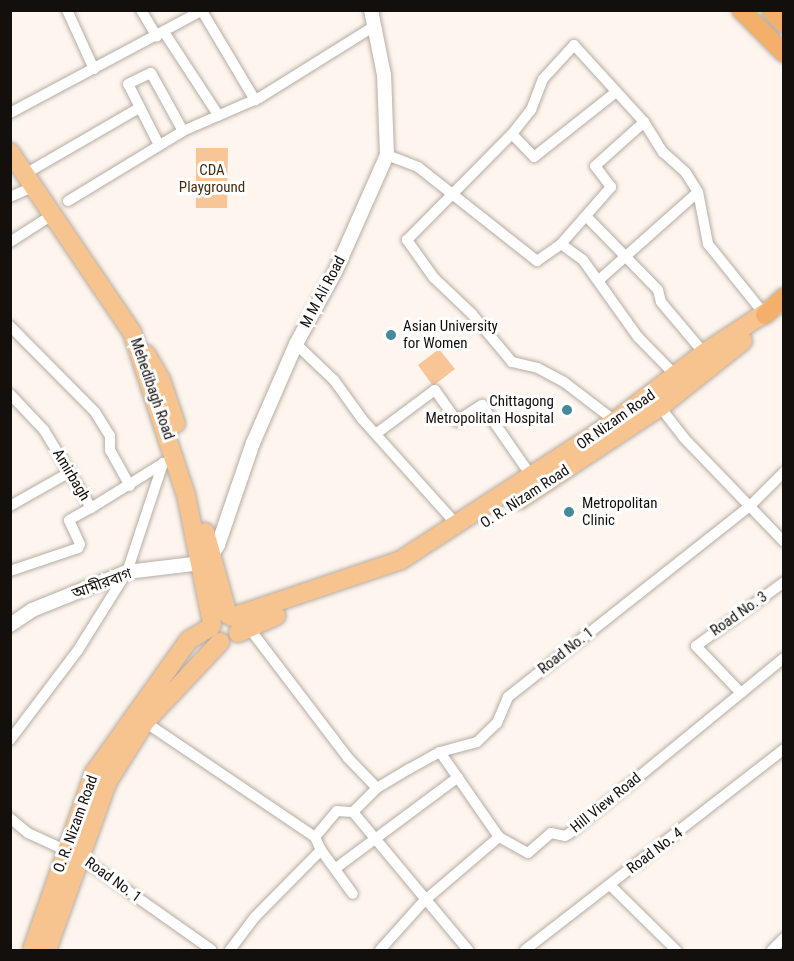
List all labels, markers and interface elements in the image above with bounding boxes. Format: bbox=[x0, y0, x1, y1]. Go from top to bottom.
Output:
park label: CDA Playground bbox=[179, 161, 245, 196]
street label: M M Ali Road bbox=[297, 253, 349, 331]
place label: Asian University for Women bbox=[403, 317, 498, 352]
marker: Asian University for Women bbox=[384, 328, 398, 342]
street label: Mehedibagh Road bbox=[126, 336, 178, 442]
street label: OR Nizam Road bbox=[573, 386, 659, 454]
place label: Chittagong Metropolitan Hospital bbox=[426, 392, 554, 427]
marker: Chittagong Metropolitan Hospital bbox=[558, 401, 576, 419]
street label: Amirbagh bbox=[49, 446, 93, 504]
street label: O. R. Nizam Road bbox=[477, 462, 573, 532]
place label: Metropolitan Clinic bbox=[582, 494, 657, 529]
marker: Metropolitan Clinic bbox=[560, 503, 578, 521]
street label: আমীরবাগ bbox=[70, 565, 134, 603]
street label: Road No. 3 bbox=[707, 588, 771, 640]
street label: Road No. 1 bbox=[535, 624, 597, 678]
street label: Hill View Road bbox=[567, 769, 645, 837]
street label: O. R. Nizam Road bbox=[50, 773, 102, 875]
street label: Road No. 4 bbox=[624, 824, 686, 878]
street label: Road No. 1 bbox=[81, 854, 145, 906]

